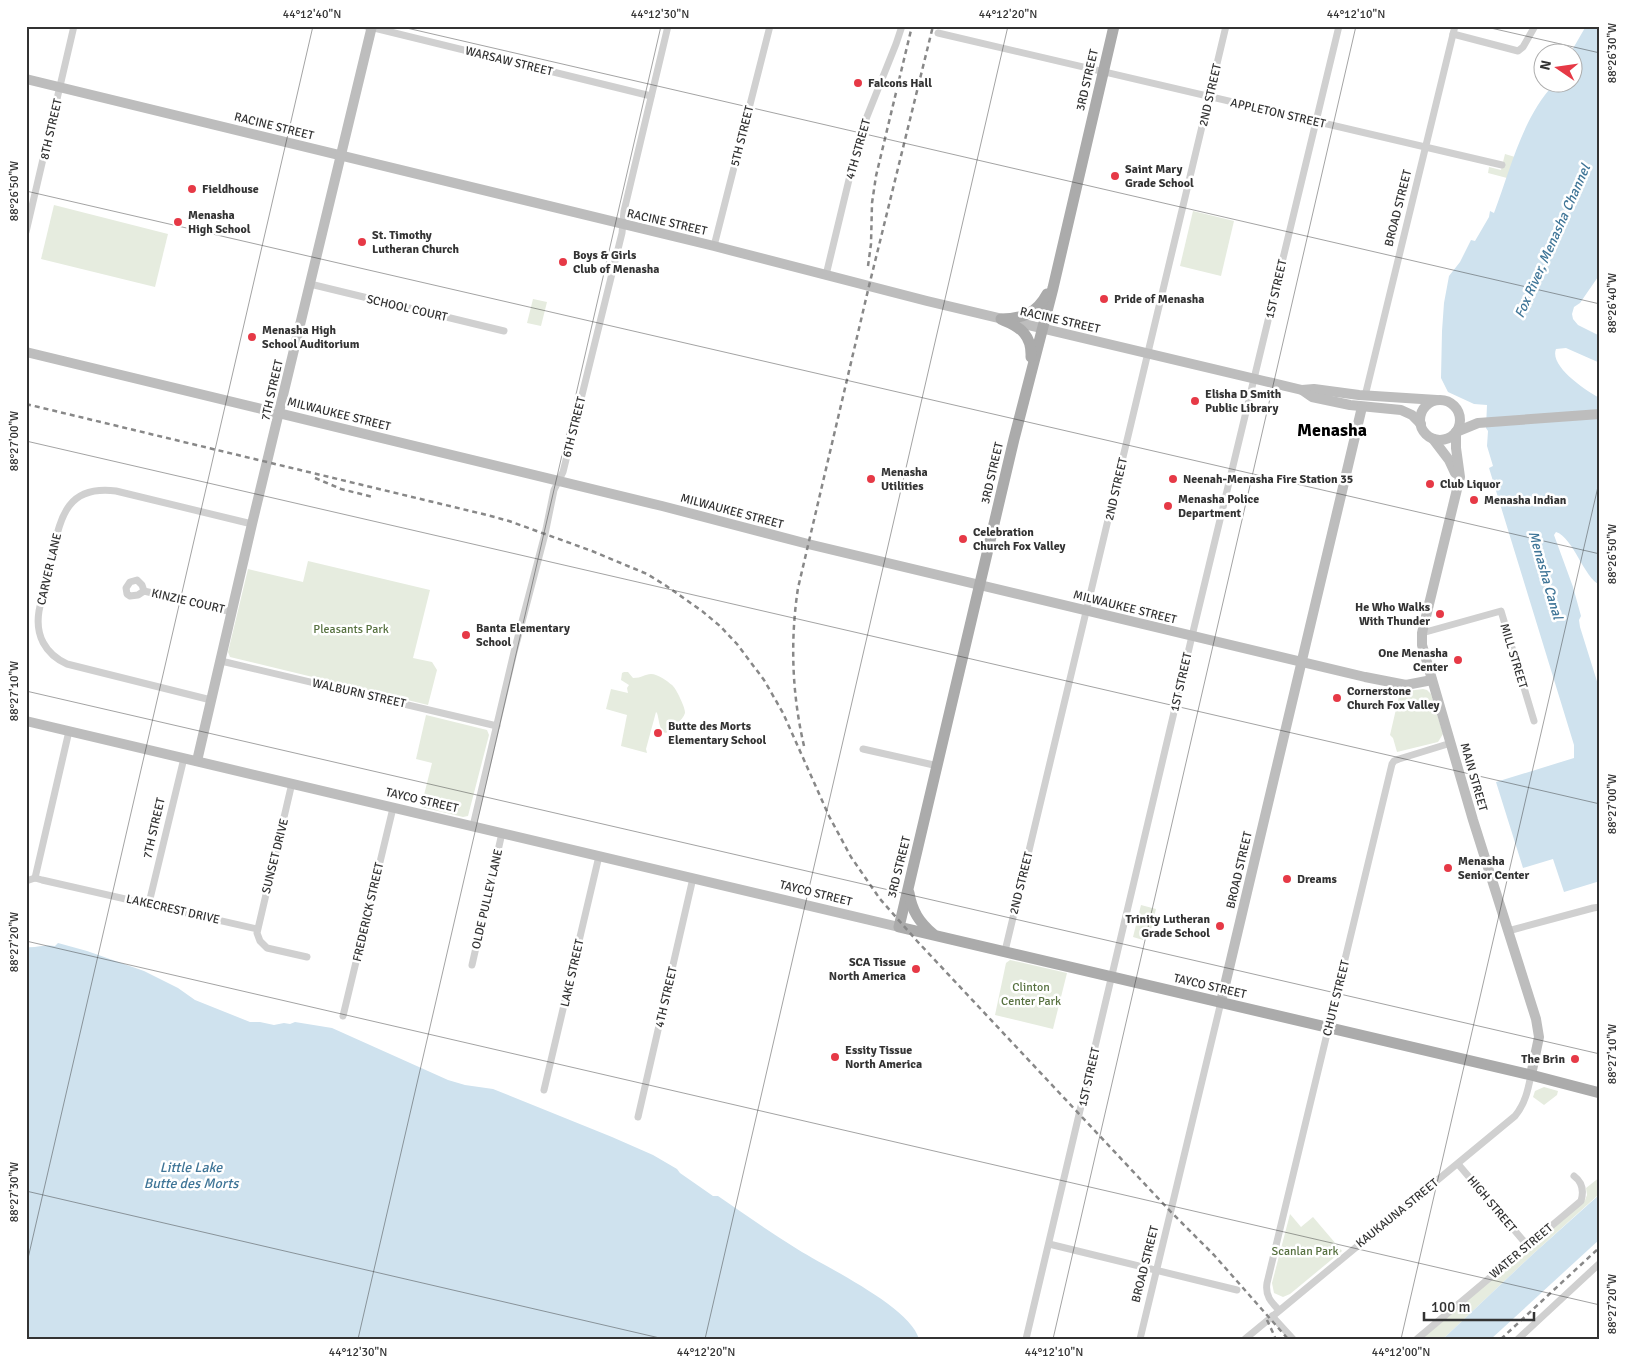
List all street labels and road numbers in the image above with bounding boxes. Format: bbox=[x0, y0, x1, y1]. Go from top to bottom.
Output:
street label: WARSAW STREET bbox=[463, 43, 554, 80]
street label: 3RD STREET bbox=[1073, 48, 1102, 113]
street label: 2ND STREET bbox=[1196, 62, 1225, 128]
street label: APPLETON STREET bbox=[1229, 95, 1327, 132]
street label: 8TH STREET bbox=[37, 97, 66, 161]
street label: 5TH STREET bbox=[728, 104, 757, 168]
street label: RACINE STREET bbox=[232, 109, 315, 144]
street label: 4TH STREET bbox=[843, 117, 874, 181]
street label: BROAD STREET bbox=[1382, 168, 1415, 248]
street label: RACINE STREET bbox=[625, 206, 708, 239]
street label: 1ST STREET bbox=[1262, 258, 1291, 320]
street label: SCHOOL COURT bbox=[365, 292, 449, 325]
street label: RACINE STREET bbox=[1018, 304, 1101, 337]
street label: 7TH STREET bbox=[258, 358, 287, 422]
street label: MILWAUKEE STREET bbox=[286, 394, 392, 435]
street label: 6TH STREET bbox=[560, 395, 589, 459]
street label: 3RD STREET bbox=[978, 441, 1007, 506]
street label: 2ND STREET bbox=[1102, 456, 1131, 522]
street label: MILWAUKEE STREET bbox=[679, 490, 785, 532]
street label: CARVER LANE bbox=[34, 531, 65, 607]
street label: KINZIE COURT bbox=[150, 586, 226, 617]
street label: MILWAUKEE STREET bbox=[1072, 587, 1178, 628]
street label: MILL STREET bbox=[1497, 622, 1531, 691]
street label: 1ST STREET bbox=[1167, 651, 1196, 713]
street label: WALBURN STREET bbox=[311, 675, 407, 712]
street label: MAIN STREET bbox=[1457, 741, 1490, 813]
street label: TAYCO STREET bbox=[384, 785, 460, 816]
street label: 7TH STREET bbox=[140, 796, 169, 860]
street label: SUNSET DRIVE bbox=[259, 817, 292, 895]
street label: BROAD STREET bbox=[1223, 830, 1256, 910]
street label: 3RD STREET bbox=[885, 835, 914, 900]
street label: OLDE PULLEY LANE bbox=[469, 847, 506, 951]
street label: 2ND STREET bbox=[1006, 850, 1037, 916]
street label: FREDERICK STREET bbox=[350, 861, 387, 963]
street label: TAYCO STREET bbox=[778, 877, 854, 910]
street label: LAKECREST DRIVE bbox=[125, 891, 221, 928]
street label: LAKE STREET bbox=[557, 938, 588, 1008]
street label: CHUTE STREET bbox=[1320, 959, 1353, 1038]
street label: 4TH STREET bbox=[652, 965, 681, 1029]
street label: TAYCO STREET bbox=[1172, 971, 1248, 1002]
street label: 1ST STREET bbox=[1075, 1046, 1104, 1108]
street label: HIGH STREET bbox=[1464, 1173, 1520, 1236]
street label: KAUKAUNA STREET bbox=[1353, 1176, 1442, 1251]
street label: WATER STREET bbox=[1487, 1221, 1556, 1282]
street label: BROAD STREET bbox=[1129, 1224, 1162, 1304]

